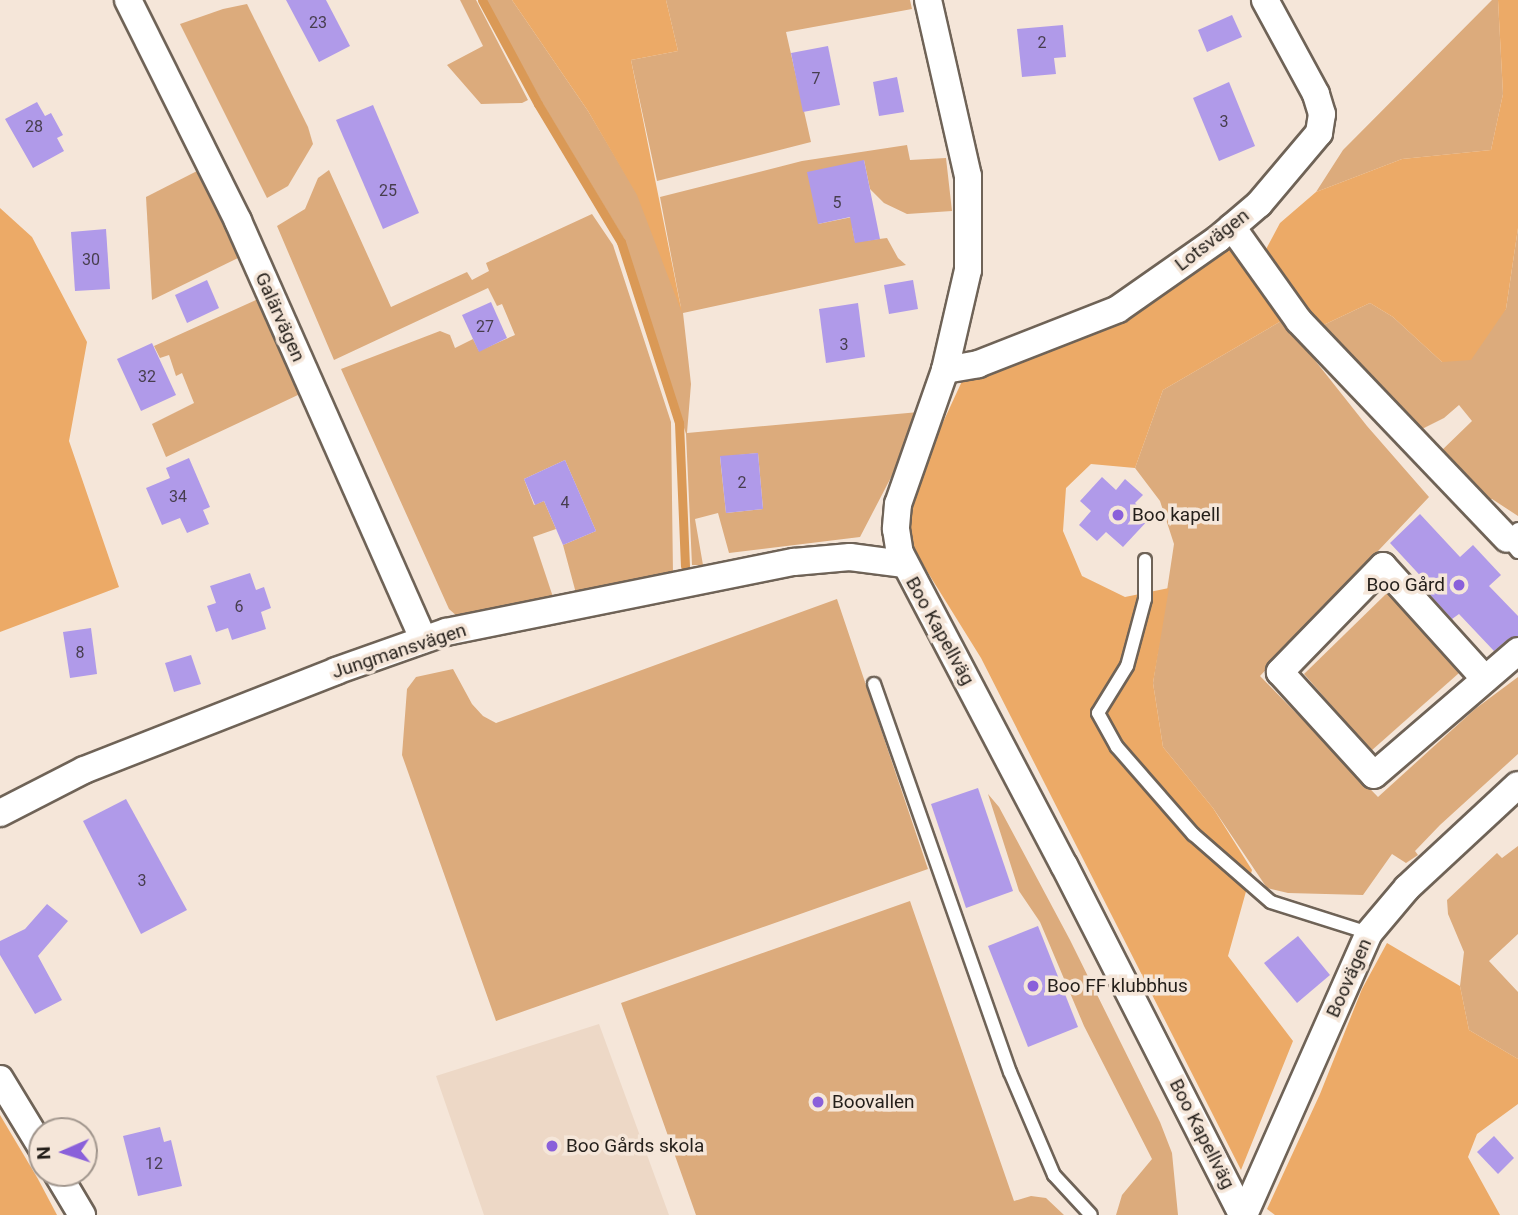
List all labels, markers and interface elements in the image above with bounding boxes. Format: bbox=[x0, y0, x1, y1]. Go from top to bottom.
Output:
house number: 23 bbox=[309, 13, 327, 33]
house number: 2 bbox=[1038, 33, 1046, 53]
house number: 7 bbox=[812, 69, 820, 89]
house number: 3 bbox=[1220, 112, 1228, 132]
house number: 28 bbox=[25, 117, 43, 137]
house number: 25 bbox=[379, 181, 397, 201]
house number: 5 bbox=[833, 193, 841, 213]
street label: Lotsvägen bbox=[1170, 204, 1254, 276]
house number: 30 bbox=[82, 250, 100, 270]
street label: Galärvägen bbox=[250, 269, 310, 365]
house number: 27 bbox=[476, 317, 494, 337]
house number: 3 bbox=[840, 335, 848, 355]
house number: 32 bbox=[138, 367, 156, 387]
house number: 2 bbox=[738, 473, 746, 493]
house number: 34 bbox=[169, 487, 187, 507]
house number: 4 bbox=[561, 493, 569, 513]
place label: Boo kapell bbox=[1132, 504, 1220, 526]
marker: Boo kapell bbox=[1110, 507, 1126, 523]
street label: Boo Kapellväg bbox=[901, 573, 979, 689]
place label: Boo Gård bbox=[1367, 574, 1445, 596]
marker: Boo Gård bbox=[1451, 577, 1467, 593]
house number: 6 bbox=[235, 597, 243, 617]
street label: Jungmansvägen bbox=[329, 619, 469, 683]
house number: 8 bbox=[76, 643, 84, 663]
house number: 3 bbox=[138, 871, 146, 891]
street label: Boovägen bbox=[1322, 935, 1376, 1021]
place label: Boo FF klubbhus bbox=[1047, 975, 1188, 997]
marker: Boo FF klubbhus bbox=[1025, 978, 1041, 994]
street label: Boo Kapellväg bbox=[1164, 1075, 1240, 1193]
place label: Boovallen bbox=[832, 1091, 915, 1113]
marker: Boovallen bbox=[810, 1094, 826, 1110]
north arrow bbox=[28, 1117, 98, 1187]
place label: Boo Gårds skola bbox=[566, 1135, 704, 1157]
marker: Boo Gårds skola bbox=[544, 1138, 560, 1154]
text: N bbox=[32, 1146, 55, 1160]
house number: 12 bbox=[145, 1154, 163, 1174]

